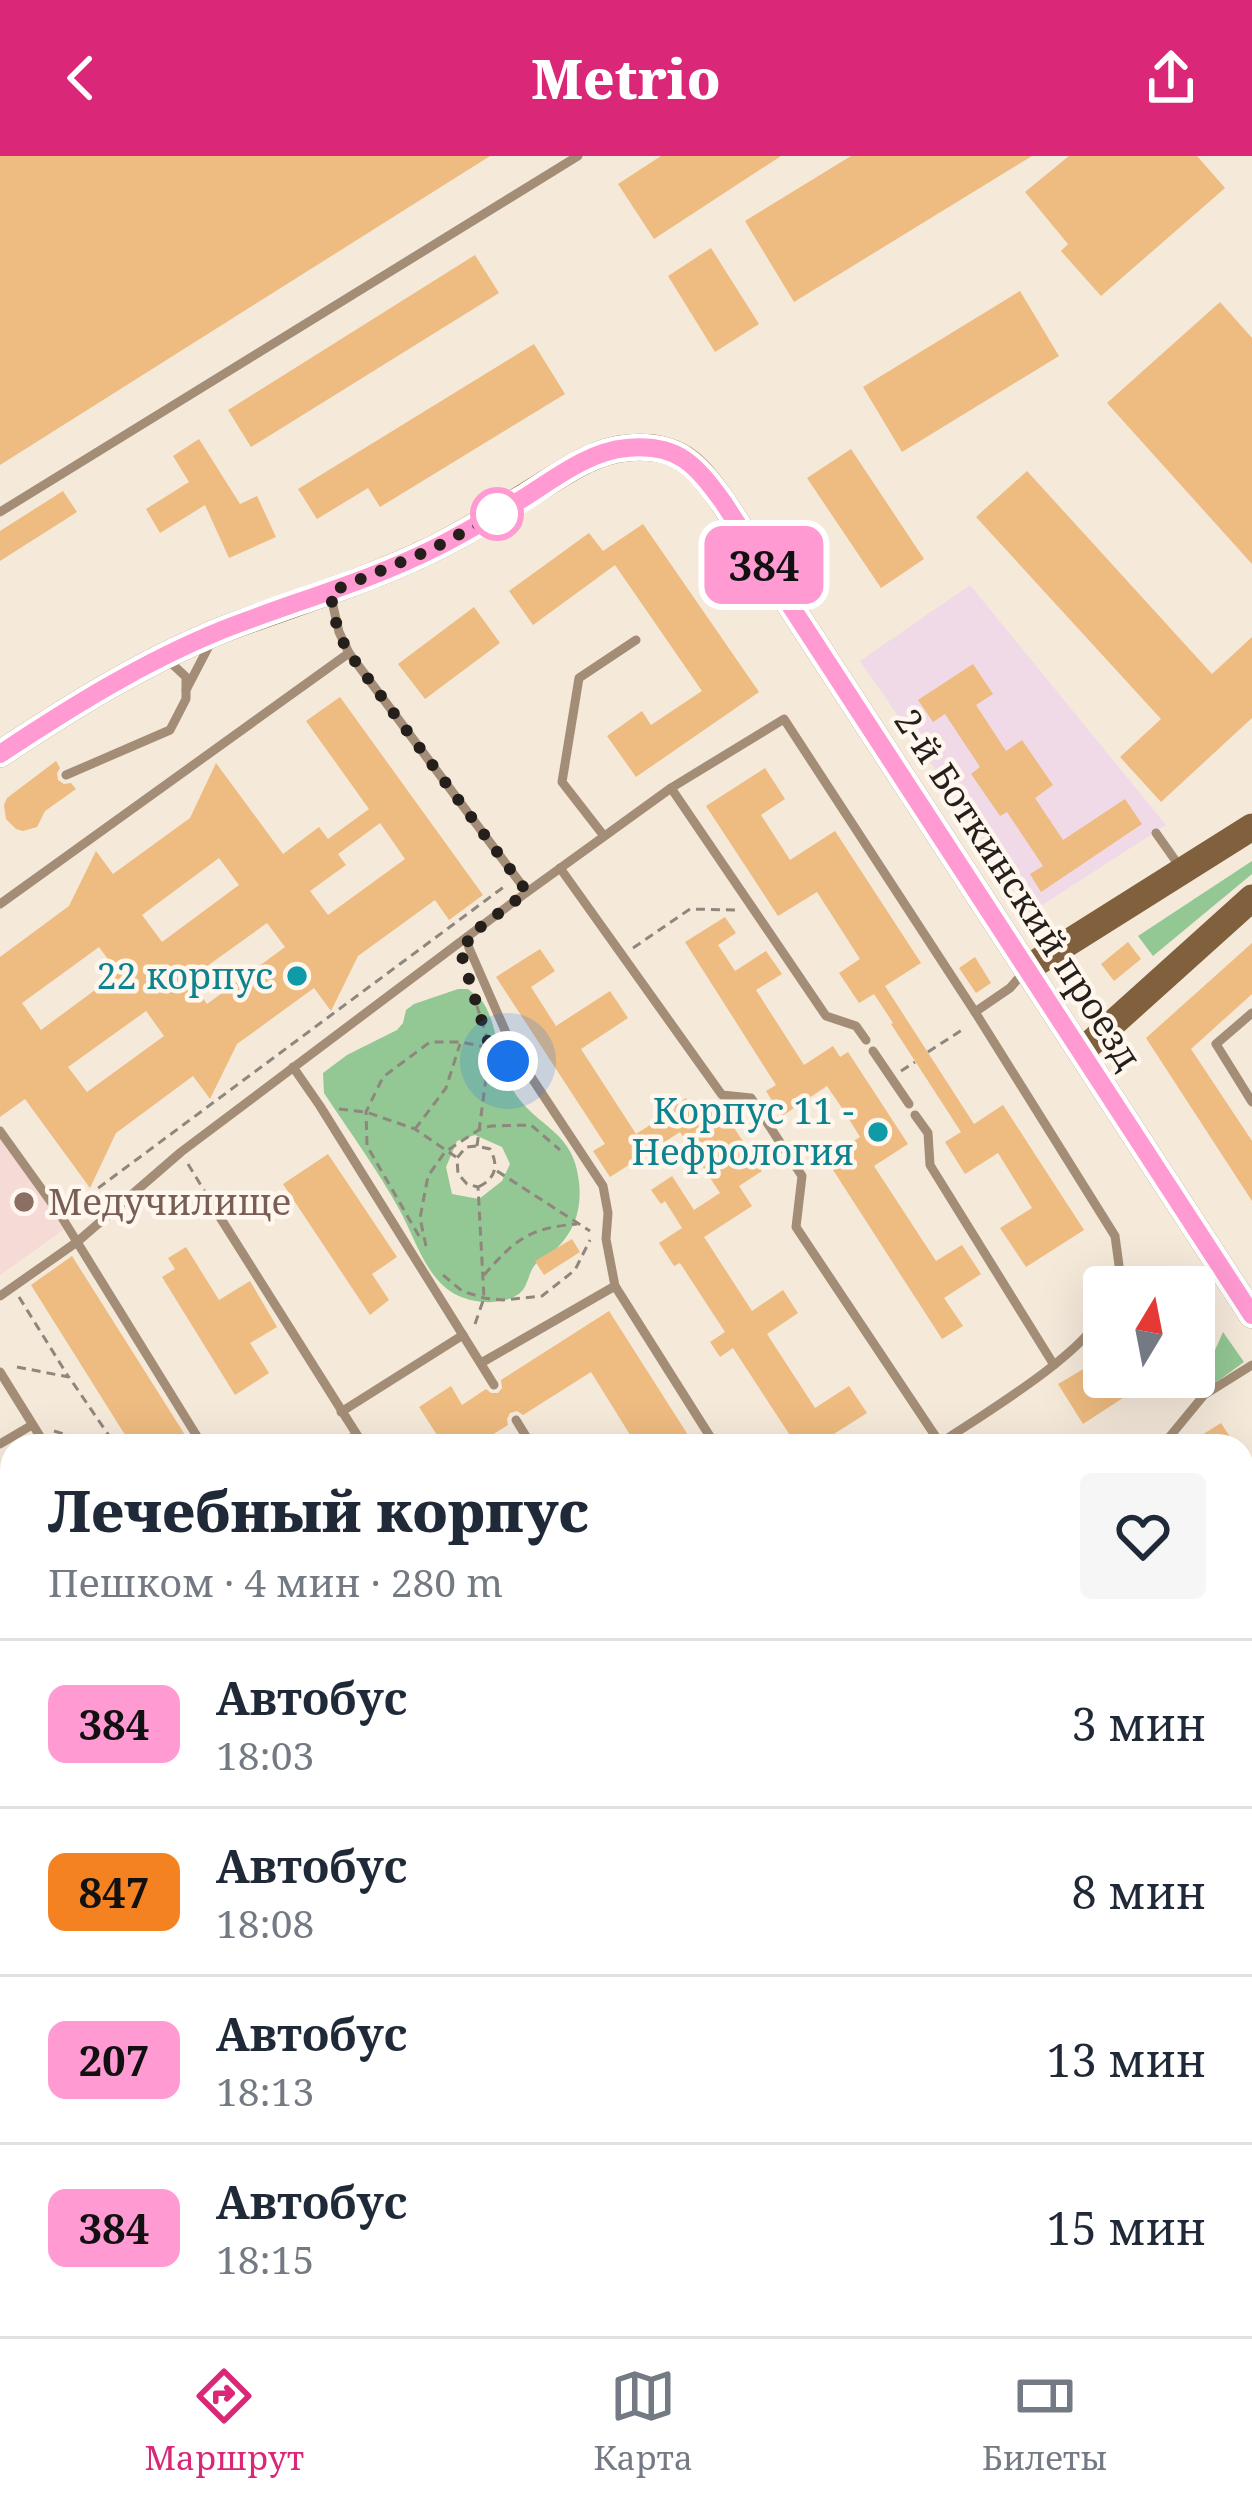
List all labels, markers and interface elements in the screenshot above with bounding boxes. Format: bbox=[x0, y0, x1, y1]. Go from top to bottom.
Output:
text: Metrio bbox=[531, 41, 721, 115]
icon: back bbox=[48, 45, 114, 111]
icon: share bbox=[1138, 45, 1204, 111]
unlabelled marker bbox=[472, 489, 522, 539]
line badge: 384 bbox=[695, 526, 833, 604]
text: 384 bbox=[728, 536, 800, 593]
street label: 2-й Боткинский проезд bbox=[883, 699, 1153, 1078]
place label: 22 корпус bbox=[96, 951, 273, 1000]
marker: 22 корпус bbox=[284, 963, 310, 989]
your location bbox=[478, 1031, 538, 1091]
place label: Корпус 11 - Нефрология bbox=[631, 1086, 854, 1176]
marker: Корпус 11 - Нефрология bbox=[865, 1119, 891, 1145]
place label: Медучилище bbox=[48, 1177, 291, 1226]
marker: Медучилище bbox=[11, 1189, 37, 1215]
north arrow bbox=[1083, 1266, 1215, 1398]
map controls bbox=[1083, 1266, 1215, 1398]
text: Лечебный корпус bbox=[48, 1471, 589, 1549]
button: heart bbox=[1080, 1473, 1206, 1599]
text: Пешком · 4 мин · 280 m bbox=[48, 1555, 503, 1608]
text: Автобус bbox=[216, 1667, 407, 1728]
text: 3 мин bbox=[1071, 1693, 1206, 1754]
text: 384 bbox=[78, 1695, 150, 1752]
text: 18:03 bbox=[216, 1728, 314, 1781]
text: Автобус bbox=[216, 1835, 407, 1896]
text: 8 мин bbox=[1071, 1861, 1206, 1922]
text: 847 bbox=[78, 1863, 150, 1920]
text: 18:08 bbox=[216, 1896, 314, 1949]
text: Автобус bbox=[216, 2003, 407, 2064]
text: 13 мин bbox=[1046, 2029, 1206, 2090]
text: 207 bbox=[78, 2031, 150, 2088]
text: 18:13 bbox=[216, 2064, 314, 2117]
text: Автобус bbox=[216, 2171, 407, 2232]
text: 15 мин bbox=[1046, 2197, 1206, 2258]
text: 384 bbox=[78, 2199, 150, 2256]
text: 18:15 bbox=[216, 2232, 314, 2285]
tab: Маршрут bbox=[145, 2363, 304, 2480]
tab: Карта bbox=[593, 2363, 693, 2480]
tab: Билеты bbox=[982, 2363, 1107, 2480]

